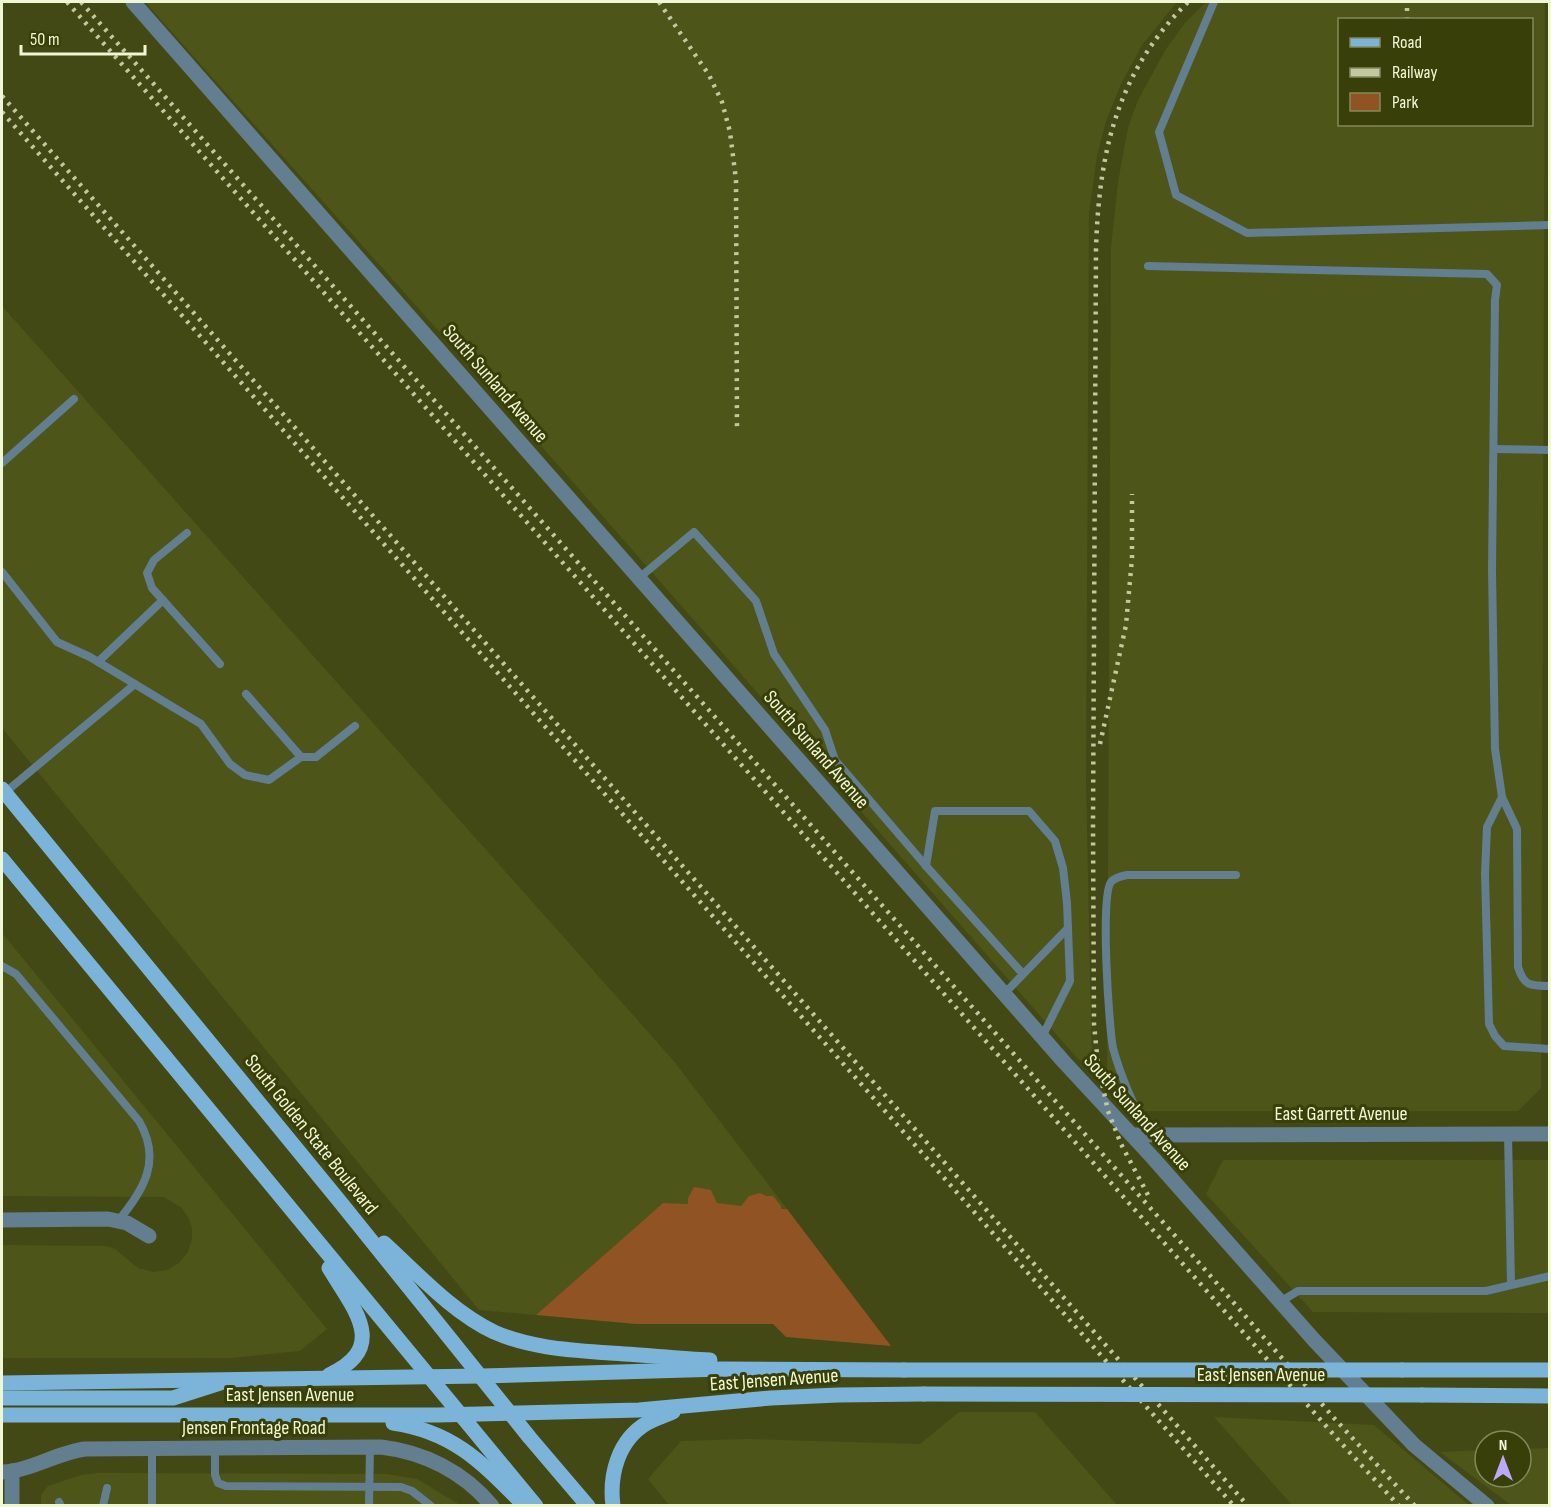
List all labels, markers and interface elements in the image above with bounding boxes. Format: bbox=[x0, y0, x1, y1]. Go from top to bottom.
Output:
scale bar bbox=[21, 18, 146, 56]
legend bbox=[1338, 18, 1533, 126]
text: 50 m bbox=[30, 29, 60, 50]
text: Road bbox=[1392, 32, 1422, 53]
text: Railway bbox=[1392, 62, 1437, 83]
text: Park bbox=[1392, 92, 1418, 113]
street label: South Sunland Avenue bbox=[437, 320, 553, 448]
street label: South Sunland Avenue bbox=[758, 686, 874, 814]
street label: South Sunland Avenue bbox=[1079, 1049, 1196, 1176]
street label: South Golden State Boulevard bbox=[239, 1050, 383, 1219]
street label: East Garrett Avenue bbox=[1274, 1102, 1408, 1126]
street label: East Jensen Avenue bbox=[1197, 1363, 1325, 1387]
street label: East Jensen Avenue bbox=[709, 1364, 839, 1396]
street label: East Jensen Avenue bbox=[226, 1383, 354, 1407]
street label: Jensen Frontage Road bbox=[181, 1416, 326, 1440]
north arrow bbox=[1473, 1429, 1533, 1489]
text: N bbox=[1499, 1436, 1507, 1455]

